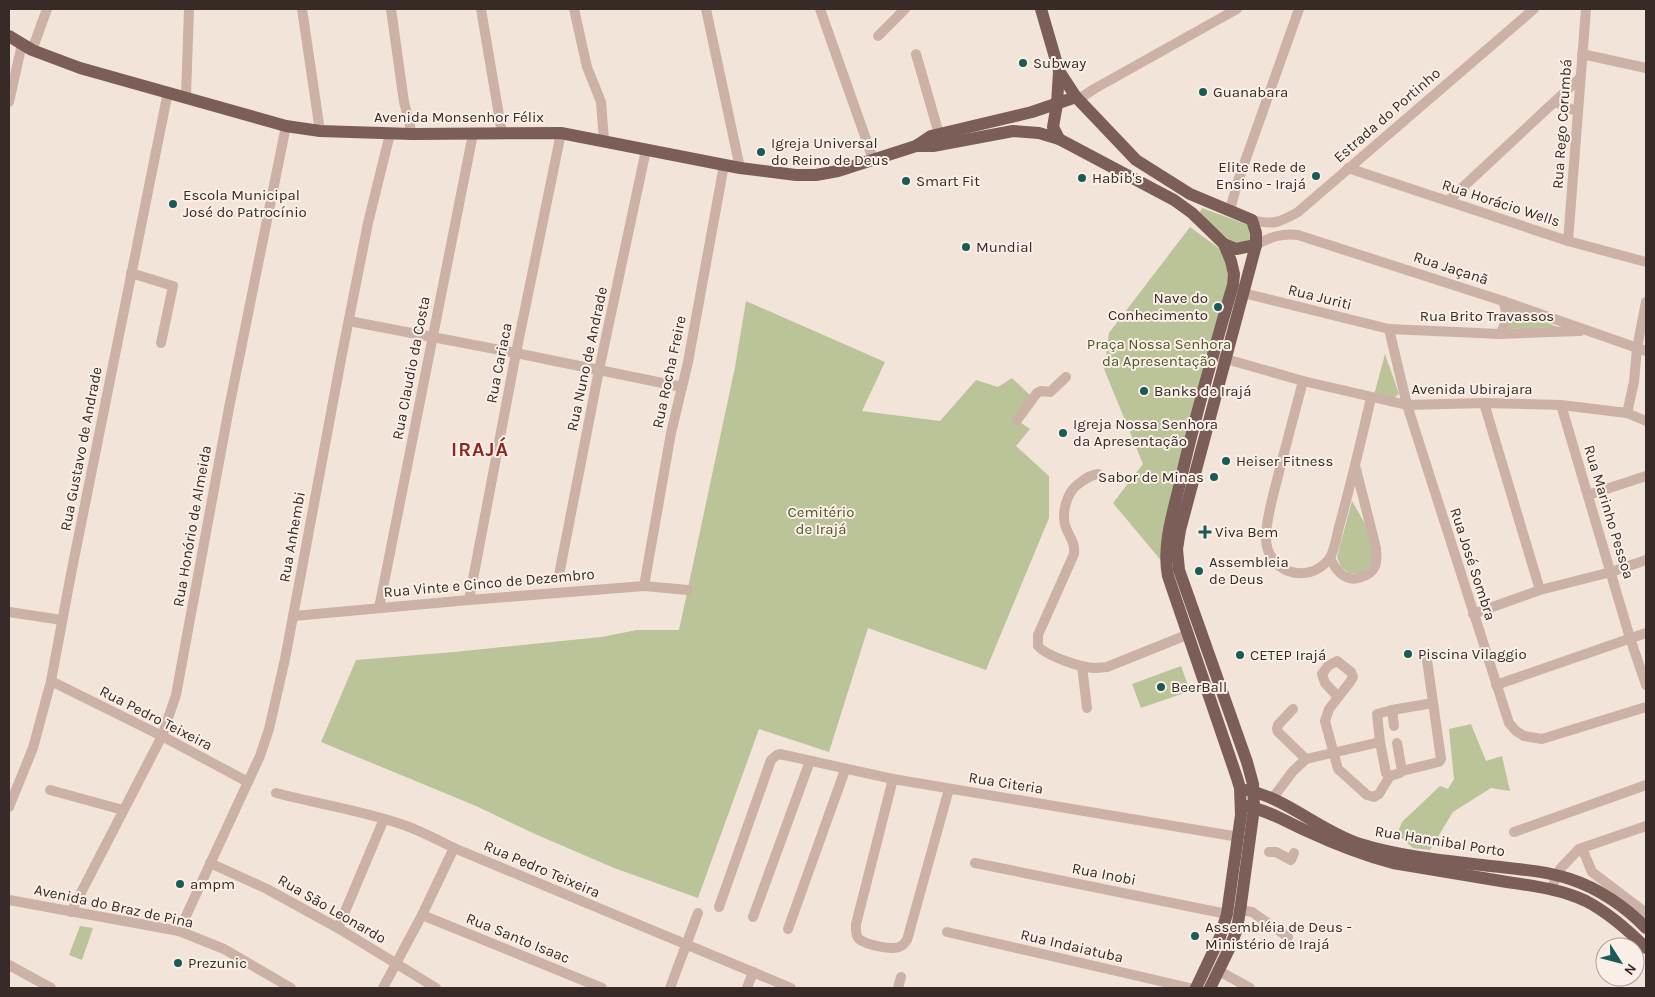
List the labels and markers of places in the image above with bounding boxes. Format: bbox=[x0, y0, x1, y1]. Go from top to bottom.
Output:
place label: Subway bbox=[1033, 54, 1086, 72]
marker: Subway bbox=[1017, 57, 1029, 69]
place label: Guanabara bbox=[1213, 83, 1288, 101]
marker: Guanabara bbox=[1197, 86, 1209, 98]
place label: Igreja Universal do Reino de Deus bbox=[771, 134, 889, 169]
marker: Igreja Universal do Reino de Deus bbox=[755, 146, 767, 158]
place label: Elite Rede de Ensino - Irajá bbox=[1216, 158, 1306, 193]
place label: Habib's bbox=[1092, 169, 1142, 187]
marker: Elite Rede de Ensino - Irajá bbox=[1310, 170, 1322, 182]
place label: Smart Fit bbox=[916, 172, 980, 190]
marker: Habib's bbox=[1076, 172, 1088, 184]
marker: Smart Fit bbox=[900, 175, 912, 187]
place label: Escola Municipal José do Patrocínio bbox=[183, 186, 307, 221]
marker: Escola Municipal José do Patrocínio bbox=[167, 198, 179, 210]
place label: Mundial bbox=[976, 238, 1033, 256]
marker: Mundial bbox=[960, 241, 972, 253]
place label: Nave do Conhecimento bbox=[1108, 289, 1208, 324]
marker: Nave do Conhecimento bbox=[1212, 301, 1224, 313]
place label: Banks de Irajá bbox=[1154, 382, 1252, 400]
marker: Banks de Irajá bbox=[1138, 385, 1150, 397]
place label: Igreja Nossa Senhora da Apresentação bbox=[1073, 415, 1218, 450]
marker: Igreja Nossa Senhora da Apresentação bbox=[1057, 427, 1069, 439]
place label: Heiser Fitness bbox=[1236, 452, 1333, 470]
marker: Heiser Fitness bbox=[1220, 455, 1232, 467]
place label: Sabor de Minas bbox=[1098, 468, 1204, 486]
marker: Sabor de Minas bbox=[1208, 471, 1220, 483]
place label: Viva Bem bbox=[1215, 523, 1278, 541]
marker: Viva Bem bbox=[1199, 526, 1211, 538]
place label: Assembleia de Deus bbox=[1209, 553, 1289, 588]
marker: Assembleia de Deus bbox=[1193, 565, 1205, 577]
place label: Piscina Vilaggio bbox=[1418, 645, 1527, 663]
place label: CETEP Irajá bbox=[1250, 646, 1326, 664]
marker: Piscina Vilaggio bbox=[1402, 648, 1414, 660]
marker: CETEP Irajá bbox=[1234, 649, 1246, 661]
place label: BeerBall bbox=[1171, 678, 1227, 696]
marker: BeerBall bbox=[1155, 681, 1167, 693]
place label: ampm bbox=[190, 875, 235, 893]
marker: ampm bbox=[174, 878, 186, 890]
place label: Assembléia de Deus - Ministério de Irajá bbox=[1205, 918, 1352, 953]
marker: Assembléia de Deus - Ministério de Irajá bbox=[1189, 930, 1201, 942]
place label: Prezunic bbox=[188, 954, 247, 972]
marker: Prezunic bbox=[172, 957, 184, 969]

